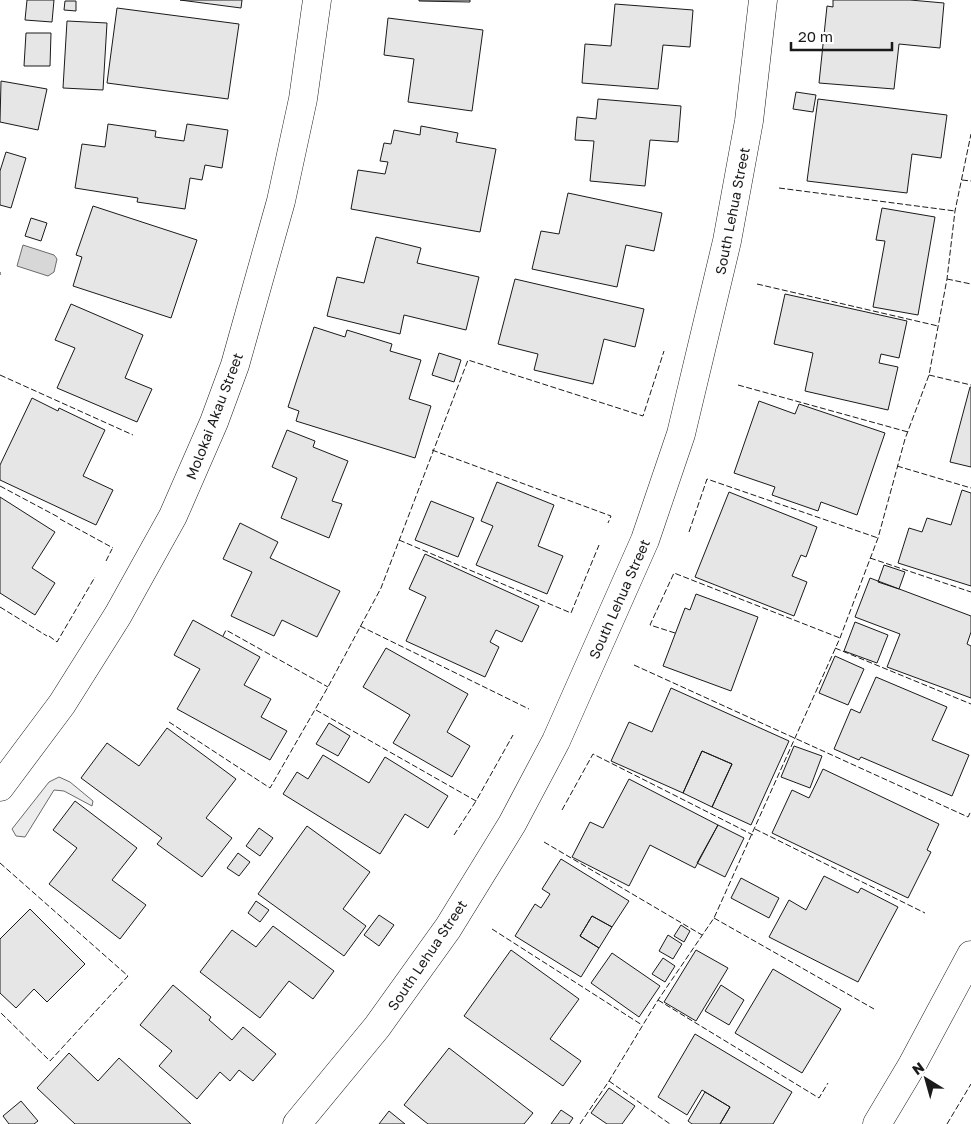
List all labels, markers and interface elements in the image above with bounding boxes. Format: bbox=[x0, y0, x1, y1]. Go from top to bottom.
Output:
scale bar bbox=[791, 20, 892, 52]
text: 20 m bbox=[798, 27, 833, 45]
street label: South Lehua Street bbox=[711, 146, 753, 276]
street label: Molokai Akau Street bbox=[182, 350, 246, 482]
street label: South Lehua Street bbox=[585, 536, 653, 662]
street label: South Lehua Street bbox=[384, 897, 470, 1013]
north arrow bbox=[901, 1054, 951, 1104]
text: N bbox=[909, 1058, 927, 1078]

